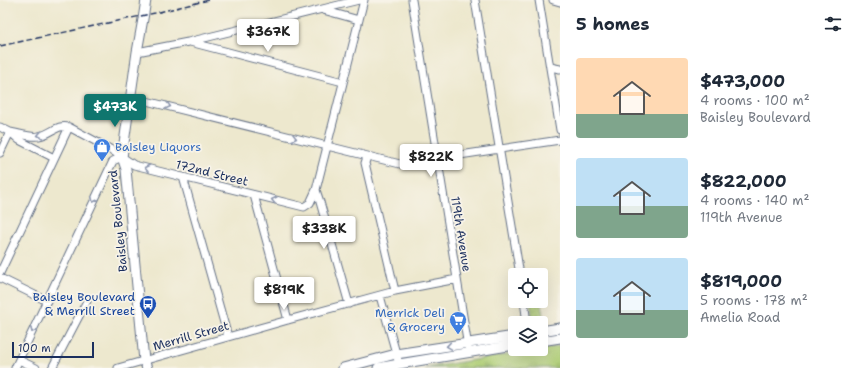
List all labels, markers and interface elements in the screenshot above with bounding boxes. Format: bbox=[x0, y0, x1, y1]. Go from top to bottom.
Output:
text: 5 homes bbox=[576, 13, 649, 35]
icon: filters bbox=[822, 13, 844, 35]
pin: $367K bbox=[240, 19, 296, 53]
text: $367K bbox=[246, 23, 290, 40]
text: $473,000 bbox=[700, 70, 785, 92]
icon: home bbox=[608, 74, 656, 122]
text: 4 rooms · 100 m² bbox=[700, 92, 810, 109]
pin: $473K bbox=[87, 94, 143, 128]
text: $473K bbox=[93, 98, 137, 115]
one-way arrow bbox=[165, 102, 171, 110]
text: Baisley Boulevard bbox=[700, 109, 811, 126]
one-way arrow bbox=[37, 130, 44, 139]
one-way arrow bbox=[290, 133, 297, 142]
shop icon: Baisley Liquors bbox=[92, 137, 112, 162]
place label: Baisley Liquors bbox=[115, 139, 201, 155]
pin: $822K bbox=[403, 144, 459, 178]
text: $822K bbox=[409, 148, 453, 165]
street label: 172nd Street bbox=[174, 156, 250, 190]
one-way arrow bbox=[144, 165, 151, 173]
street label: Baisley Boulevard bbox=[105, 169, 131, 273]
text: $822,000 bbox=[700, 170, 787, 192]
icon: home bbox=[608, 174, 656, 222]
text: 4 rooms · 140 m² bbox=[700, 192, 809, 209]
one-way arrow bbox=[91, 195, 99, 203]
street label: 119th Avenue bbox=[447, 195, 475, 273]
one-way arrow bbox=[270, 196, 277, 205]
text: 119th Avenue bbox=[700, 209, 783, 226]
pin: $338K bbox=[296, 216, 352, 250]
text: $338K bbox=[302, 220, 346, 237]
map controls bbox=[508, 268, 548, 356]
button: locate bbox=[508, 268, 548, 308]
text: $819,000 bbox=[700, 270, 782, 292]
icon: home bbox=[608, 274, 656, 322]
pin: $819K bbox=[256, 277, 312, 311]
text: $819K bbox=[263, 281, 305, 298]
place label: Baisley Boulevard & Merrill Street bbox=[33, 289, 135, 319]
text: 5 rooms · 178 m² bbox=[700, 292, 808, 309]
bus stop icon: Baisley Boulevard & Merrill Street bbox=[138, 294, 158, 319]
place label: Merrick Deli & Grocery bbox=[375, 305, 445, 335]
text: Amelia Road bbox=[700, 309, 780, 326]
supermarket icon: Merrick Deli & Grocery bbox=[448, 310, 468, 335]
button: layers bbox=[508, 316, 548, 356]
street label: Merrill Street bbox=[151, 317, 231, 355]
one-way arrow bbox=[30, 326, 38, 333]
scale bar bbox=[12, 340, 94, 359]
text: 100 m bbox=[18, 341, 51, 356]
one-way arrow bbox=[446, 341, 452, 350]

